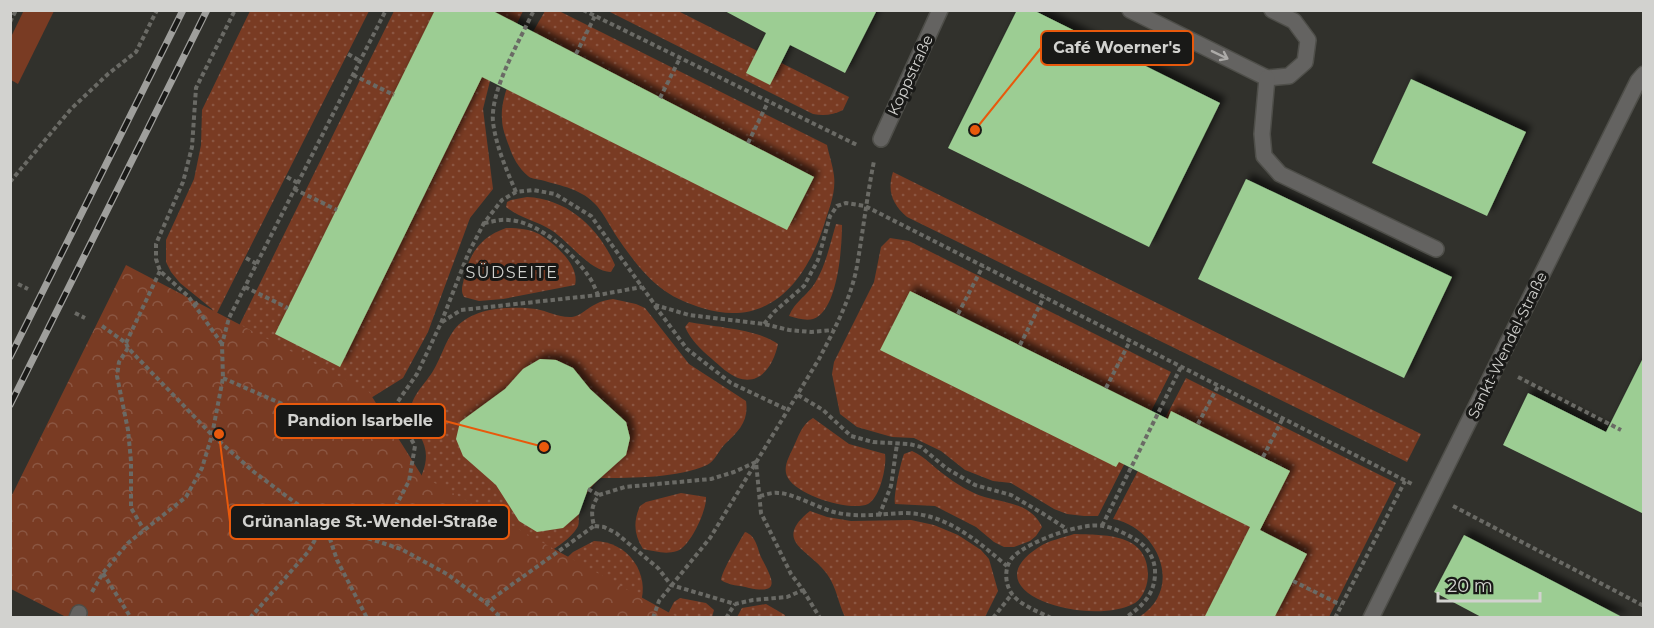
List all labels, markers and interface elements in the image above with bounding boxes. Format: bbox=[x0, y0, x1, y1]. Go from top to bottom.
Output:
callout: Café Woerner's bbox=[1041, 31, 1193, 65]
street label: Koppstraße bbox=[883, 32, 937, 118]
text: Café Woerner's bbox=[1053, 38, 1181, 57]
one-way arrow bbox=[1211, 50, 1229, 61]
district label: SÜDSEITE bbox=[466, 262, 559, 282]
street label: Sankt-Wendel-Straße bbox=[1463, 269, 1551, 421]
callout: Pandion Isarbelle bbox=[275, 404, 445, 438]
text: Pandion Isarbelle bbox=[287, 411, 433, 430]
callout: Grünanlage St.-Wendel-Straße bbox=[230, 505, 509, 539]
text: Grünanlage St.-Wendel-Straße bbox=[242, 512, 498, 531]
scale bar bbox=[1438, 565, 1540, 603]
text: 20 m bbox=[1447, 575, 1493, 597]

